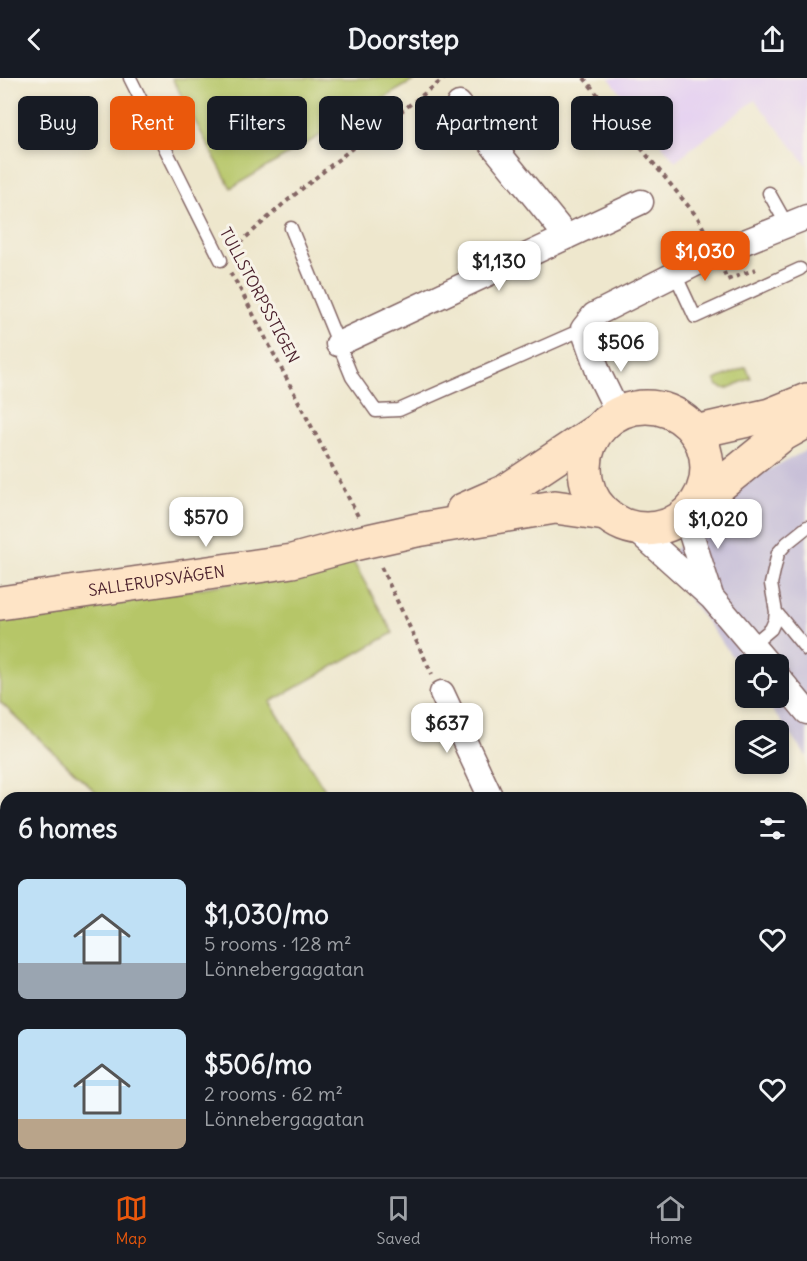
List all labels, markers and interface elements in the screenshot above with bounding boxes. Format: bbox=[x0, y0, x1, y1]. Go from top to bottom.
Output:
text: Doorstep bbox=[348, 22, 459, 56]
icon: back bbox=[18, 23, 51, 56]
icon: share bbox=[756, 23, 789, 56]
chip: Buy bbox=[18, 96, 98, 150]
chip: Rent bbox=[110, 96, 195, 150]
chip: Filters bbox=[207, 96, 307, 150]
chip: New bbox=[319, 96, 403, 150]
chip: Apartment bbox=[415, 96, 559, 150]
chip: House bbox=[571, 96, 673, 150]
street label: TULLSTORPSSTIGEN bbox=[216, 224, 304, 366]
pin: $1,030 bbox=[656, 231, 754, 282]
text: $1,030 bbox=[675, 238, 735, 263]
pin: $1,130 bbox=[450, 241, 548, 292]
text: $1,130 bbox=[472, 248, 526, 273]
pin: $506 bbox=[585, 322, 657, 373]
text: $506 bbox=[597, 329, 645, 354]
pin: $570 bbox=[170, 497, 242, 548]
pin: $1,020 bbox=[669, 499, 767, 550]
text: $570 bbox=[183, 504, 229, 529]
text: $1,020 bbox=[688, 506, 748, 531]
street label: SALLERUPSVÄGEN bbox=[87, 561, 226, 600]
map controls bbox=[735, 654, 789, 774]
button: locate bbox=[735, 654, 789, 708]
pin: $637 bbox=[411, 703, 483, 754]
text: $637 bbox=[425, 710, 469, 735]
button: layers bbox=[735, 720, 789, 774]
text: 6 homes bbox=[18, 812, 117, 845]
icon: filters bbox=[756, 812, 789, 845]
text: $1,030/mo bbox=[204, 898, 329, 931]
icon: home bbox=[66, 903, 138, 975]
icon: heart bbox=[756, 923, 789, 956]
text: 5 rooms · 128 m² bbox=[204, 931, 352, 956]
text: Lönnebergagatan bbox=[204, 956, 364, 981]
text: $506/mo bbox=[204, 1048, 312, 1081]
icon: home bbox=[66, 1053, 138, 1125]
icon: heart bbox=[756, 1073, 789, 1106]
text: 2 rooms · 62 m² bbox=[204, 1081, 343, 1106]
text: Lönnebergagatan bbox=[204, 1106, 364, 1131]
tab: Map bbox=[115, 1192, 148, 1248]
tab: Saved bbox=[377, 1192, 420, 1248]
tab: Home bbox=[649, 1192, 692, 1248]

